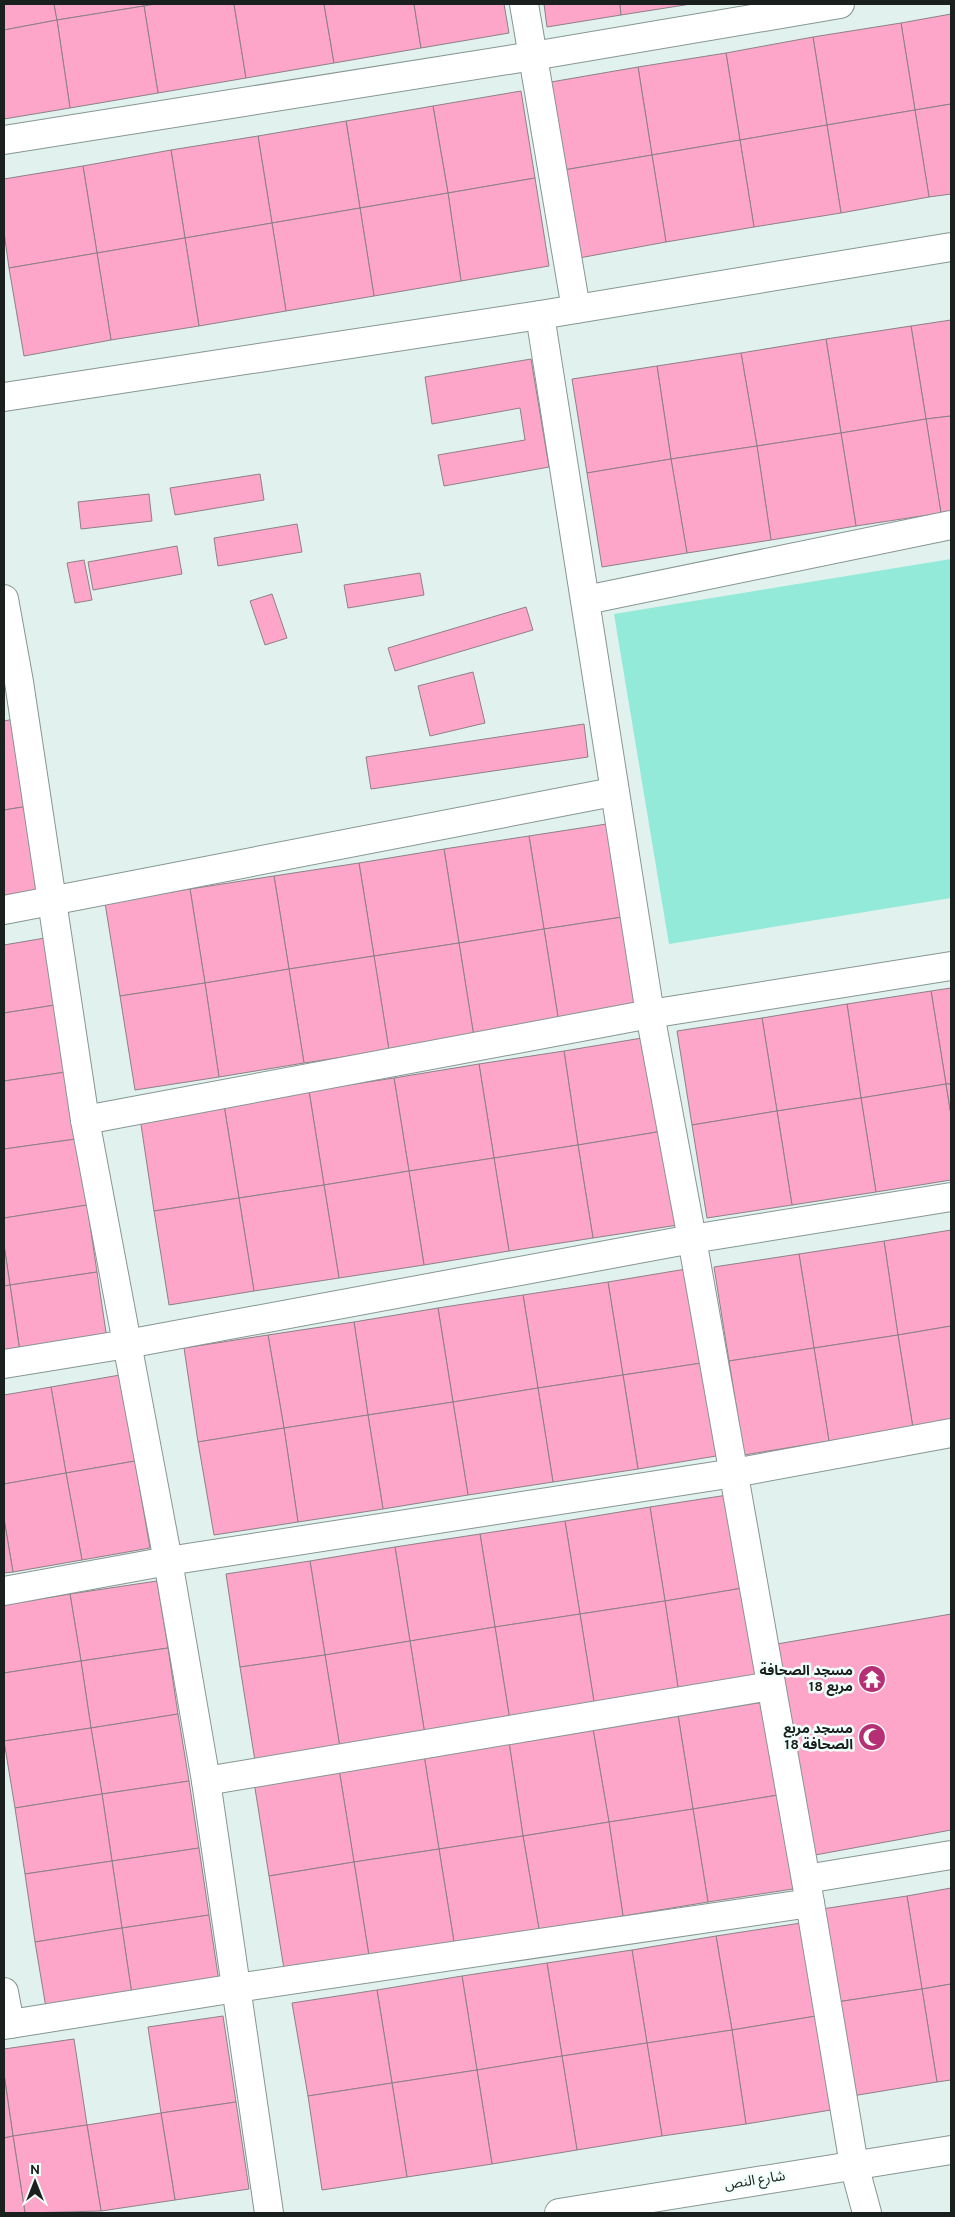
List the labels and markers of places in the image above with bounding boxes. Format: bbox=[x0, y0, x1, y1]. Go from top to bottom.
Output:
place label: مسجد الصحافة مربع 18 bbox=[759, 1662, 853, 1696]
temple icon: مسجد الصحافة مربع 18 bbox=[857, 1664, 887, 1694]
place label: مسجد مربع 18 الصحافة bbox=[783, 1721, 853, 1754]
mosque icon: مسجد مربع 18 الصحافة bbox=[857, 1722, 887, 1752]

